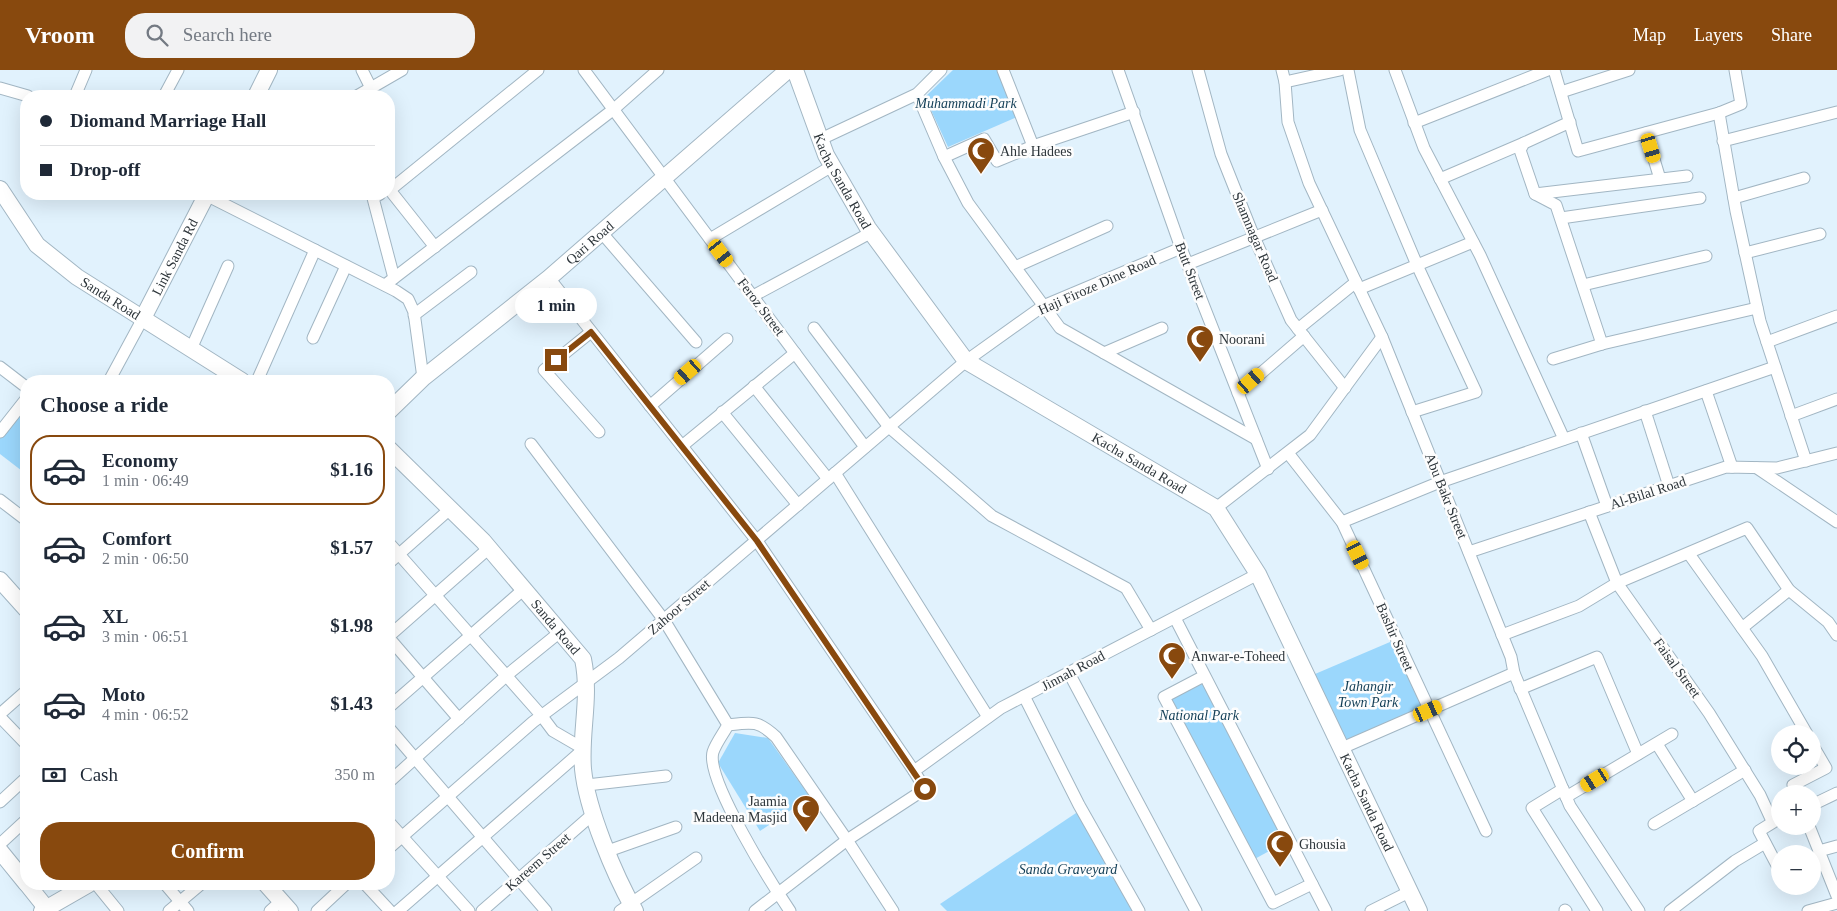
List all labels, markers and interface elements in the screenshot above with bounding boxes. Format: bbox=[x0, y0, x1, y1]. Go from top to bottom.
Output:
search box bbox=[125, 13, 475, 58]
icon: search bbox=[143, 21, 171, 49]
text: Vroom bbox=[25, 22, 95, 48]
text: Search here bbox=[183, 24, 272, 45]
text: Map bbox=[1633, 25, 1666, 45]
text: Layers bbox=[1694, 25, 1743, 45]
text: Share bbox=[1771, 25, 1812, 45]
park label: Muhammadi Park bbox=[914, 96, 1018, 111]
text: Diomand Marriage Hall bbox=[70, 110, 266, 131]
street label: Kacha Sanda Road bbox=[811, 131, 874, 231]
car bbox=[1639, 131, 1662, 165]
mosque icon: Ahle Hadees bbox=[966, 136, 996, 175]
place label: Ahle Hadees bbox=[1000, 144, 1072, 159]
text: Drop-off bbox=[70, 159, 140, 180]
street label: Shamnagar Road bbox=[1229, 190, 1281, 284]
street label: Link Sanda Rd bbox=[149, 216, 200, 298]
street label: Qari Road bbox=[563, 218, 616, 267]
car bbox=[705, 237, 736, 269]
street label: Butt Street bbox=[1172, 240, 1208, 302]
street label: Haji Firoze Dine Road bbox=[1036, 252, 1158, 318]
street label: Sanda Road bbox=[78, 274, 143, 322]
street label: Feroz Street bbox=[735, 275, 788, 339]
callout: 1 min bbox=[515, 288, 597, 322]
text: 1 min bbox=[537, 297, 575, 314]
mosque icon: Noorani bbox=[1185, 324, 1215, 363]
place label: Noorani bbox=[1219, 332, 1265, 347]
route end bbox=[545, 349, 567, 371]
car bbox=[671, 356, 704, 388]
car bbox=[1234, 365, 1267, 397]
text: Choose a ride bbox=[40, 392, 168, 417]
street label: Kacha Sanda Road bbox=[1090, 429, 1189, 496]
icon: car bbox=[42, 448, 87, 493]
text: Economy bbox=[102, 450, 178, 471]
street label: Abu Bakr Street bbox=[1422, 451, 1470, 541]
text: $1.16 bbox=[330, 459, 373, 480]
text: 1 min · 06:49 bbox=[102, 472, 189, 489]
street label: Al-Bilal Road bbox=[1608, 474, 1688, 512]
icon: car bbox=[42, 526, 87, 571]
text: Comfort bbox=[102, 528, 172, 549]
text: $1.57 bbox=[330, 537, 373, 558]
car bbox=[1344, 538, 1371, 572]
text: 2 min · 06:50 bbox=[102, 550, 189, 567]
street label: Zahoor Street bbox=[645, 576, 713, 638]
street label: Sanda Road bbox=[528, 596, 583, 657]
street label: Bashir Street bbox=[1373, 601, 1417, 673]
icon: car bbox=[42, 604, 87, 649]
text: XL bbox=[102, 606, 128, 627]
text: $1.98 bbox=[330, 615, 373, 636]
text: 3 min · 06:51 bbox=[102, 628, 189, 645]
street label: Faisal Street bbox=[1650, 635, 1704, 701]
mosque icon: Anwar-e-Toheed bbox=[1157, 641, 1187, 680]
street label: Jinnah Road bbox=[1039, 648, 1107, 694]
place label: Anwar-e-Toheed bbox=[1191, 649, 1285, 664]
park label: Jahangir Town Park bbox=[1338, 679, 1399, 710]
icon: car bbox=[42, 682, 87, 727]
text: Moto bbox=[102, 684, 145, 705]
text: $1.43 bbox=[330, 693, 373, 714]
car bbox=[1411, 698, 1444, 724]
text: 4 min · 06:52 bbox=[102, 706, 189, 723]
park label: National Park bbox=[1158, 708, 1240, 723]
map controls bbox=[1771, 725, 1821, 895]
button: locate bbox=[1771, 725, 1821, 775]
street label: Kacha Sanda Road bbox=[1337, 751, 1397, 853]
icon: cash bbox=[40, 761, 68, 789]
text: Cash bbox=[80, 764, 118, 785]
text: 350 m bbox=[335, 766, 375, 783]
car bbox=[1578, 766, 1611, 794]
route start bbox=[914, 778, 936, 800]
button: + bbox=[1771, 785, 1821, 835]
place label: Jaamia Madeena Masjid bbox=[693, 794, 788, 825]
mosque icon: Jaamia Madeena Masjid bbox=[791, 794, 821, 833]
button: Confirm bbox=[40, 822, 375, 880]
mosque icon: Ghousia bbox=[1265, 829, 1295, 868]
street label: Kareem Street bbox=[503, 830, 573, 894]
place label: Ghousia bbox=[1299, 837, 1346, 852]
button: − bbox=[1771, 845, 1821, 895]
park label: Sanda Graveyard bbox=[1019, 862, 1118, 877]

